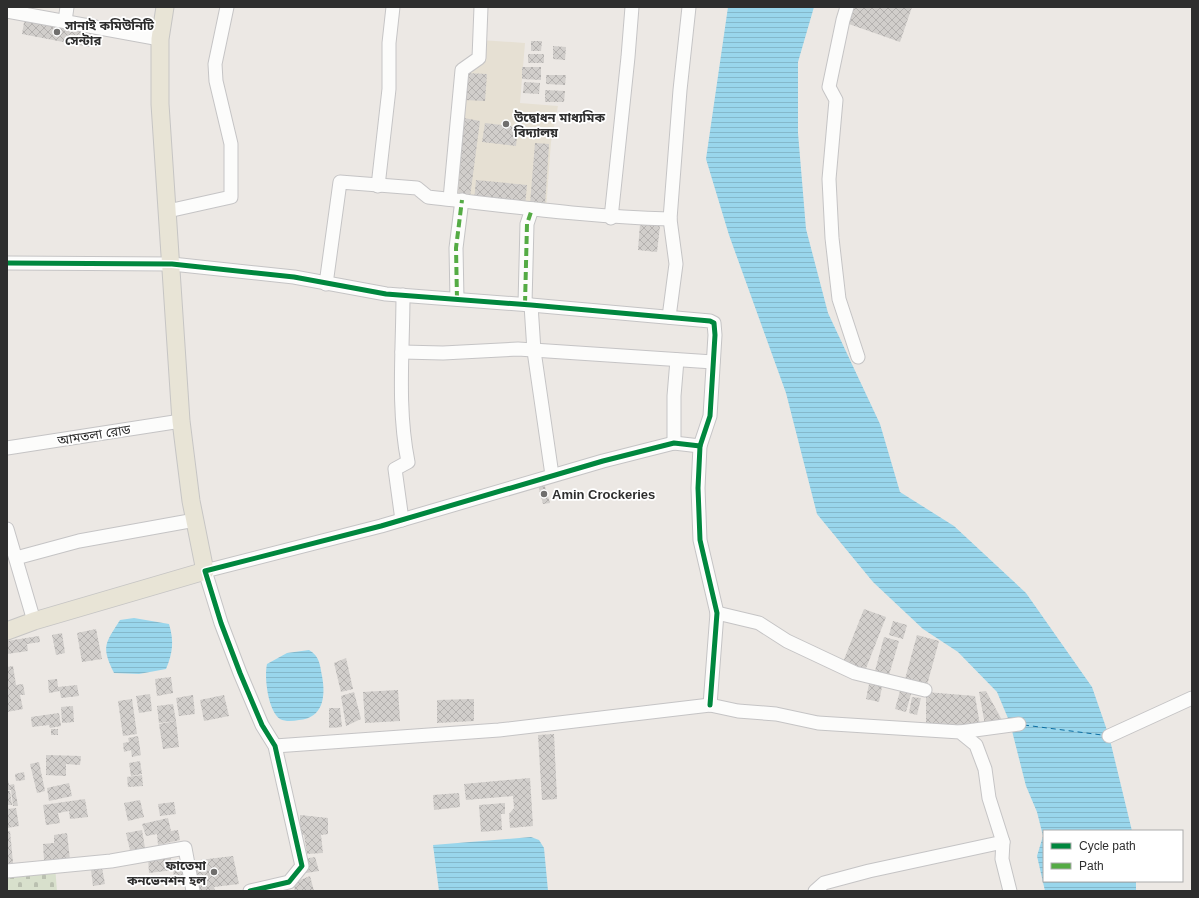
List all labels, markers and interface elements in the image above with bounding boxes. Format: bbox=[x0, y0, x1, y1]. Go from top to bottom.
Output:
place label: সানাই কমিউনিটি সেন্টার bbox=[64, 18, 155, 48]
marker: সানাই কমিউনিটি সেন্টার bbox=[52, 27, 62, 37]
place label: উদ্বোধন মাধ্যমিক বিদ্যালয় bbox=[513, 110, 605, 140]
marker: উদ্বোধন মাধ্যমিক বিদ্যালয় bbox=[501, 119, 511, 129]
street label: আমতলা রোড bbox=[55, 422, 132, 448]
place label: Amin Crockeries bbox=[552, 487, 655, 502]
marker: Amin Crockeries bbox=[539, 489, 549, 499]
legend bbox=[1043, 830, 1183, 882]
text: Cycle path bbox=[1079, 839, 1136, 853]
place label: ফাতেমা কনভেনশন হল bbox=[126, 858, 206, 888]
text: Path bbox=[1079, 859, 1104, 873]
marker: ফাতেমা কনভেনশন হল bbox=[209, 867, 219, 877]

